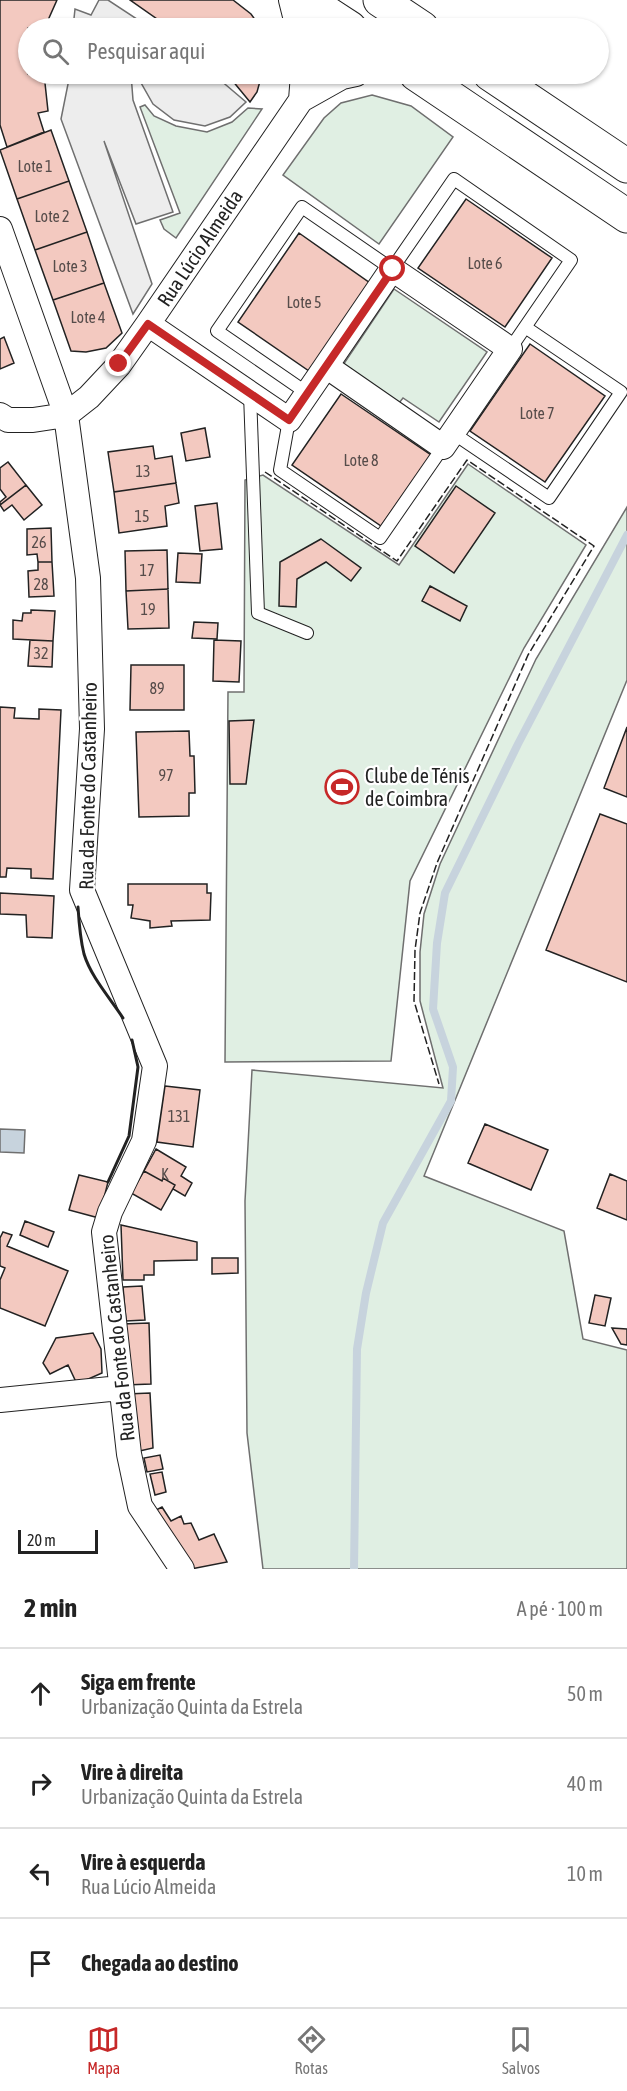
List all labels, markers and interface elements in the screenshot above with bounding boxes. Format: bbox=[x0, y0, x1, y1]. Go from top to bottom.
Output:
search box bbox=[18, 18, 609, 84]
icon: search bbox=[39, 35, 72, 68]
text: Pesquisar aqui bbox=[87, 38, 205, 64]
house number: Lote 1 bbox=[17, 157, 53, 175]
street label: Rua Lúcio Almeida bbox=[152, 185, 247, 310]
house number: Lote 2 bbox=[34, 207, 70, 225]
house number: Lote 6 bbox=[467, 254, 503, 272]
route start bbox=[379, 255, 405, 281]
house number: Lote 3 bbox=[52, 257, 88, 275]
house number: Lote 5 bbox=[286, 293, 322, 311]
house number: Lote 4 bbox=[70, 308, 106, 326]
route end bbox=[105, 350, 131, 376]
house number: Lote 7 bbox=[519, 404, 555, 422]
house number: Lote 8 bbox=[343, 451, 379, 469]
house number: 13 bbox=[135, 462, 151, 480]
house number: 15 bbox=[134, 507, 150, 525]
house number: 26 bbox=[31, 533, 47, 551]
house number: 17 bbox=[139, 561, 155, 579]
house number: 28 bbox=[33, 575, 49, 593]
house number: 19 bbox=[140, 600, 156, 618]
house number: 32 bbox=[33, 644, 49, 662]
house number: 89 bbox=[149, 679, 165, 697]
street label: Rua da Fonte do Castanheiro bbox=[74, 682, 101, 890]
place label: Clube de Ténis de Coimbra bbox=[365, 764, 470, 810]
house number: 97 bbox=[158, 766, 174, 784]
sports icon: Clube de Ténis de Coimbra bbox=[324, 769, 360, 805]
house number: 131 bbox=[168, 1107, 190, 1125]
house number: K bbox=[161, 1165, 169, 1183]
street label: Rua da Fonte do Castanheiro bbox=[94, 1234, 139, 1443]
scale bar bbox=[18, 1527, 98, 1554]
text: 20 m bbox=[27, 1531, 56, 1549]
text: 2 min bbox=[24, 1593, 77, 1623]
text: A pé · 100 m bbox=[517, 1597, 603, 1620]
text: Siga em frente bbox=[81, 1669, 196, 1695]
icon: ahead bbox=[24, 1677, 57, 1710]
text: 50 m bbox=[567, 1682, 603, 1705]
text: Urbanização Quinta da Estrela bbox=[81, 1695, 303, 1718]
text: Vire à direita bbox=[81, 1759, 183, 1785]
icon: right bbox=[24, 1767, 57, 1800]
text: 40 m bbox=[567, 1772, 603, 1795]
text: Urbanização Quinta da Estrela bbox=[81, 1785, 303, 1808]
text: Vire à esquerda bbox=[81, 1849, 206, 1875]
icon: left bbox=[24, 1857, 57, 1890]
text: 10 m bbox=[567, 1862, 603, 1885]
text: Rua Lúcio Almeida bbox=[81, 1875, 216, 1898]
icon: arrive bbox=[24, 1947, 57, 1980]
text: Chegada ao destino bbox=[81, 1950, 239, 1976]
tab: Mapa bbox=[87, 2023, 120, 2077]
tab: Rotas bbox=[295, 2023, 328, 2077]
tab: Salvos bbox=[502, 2023, 540, 2077]

